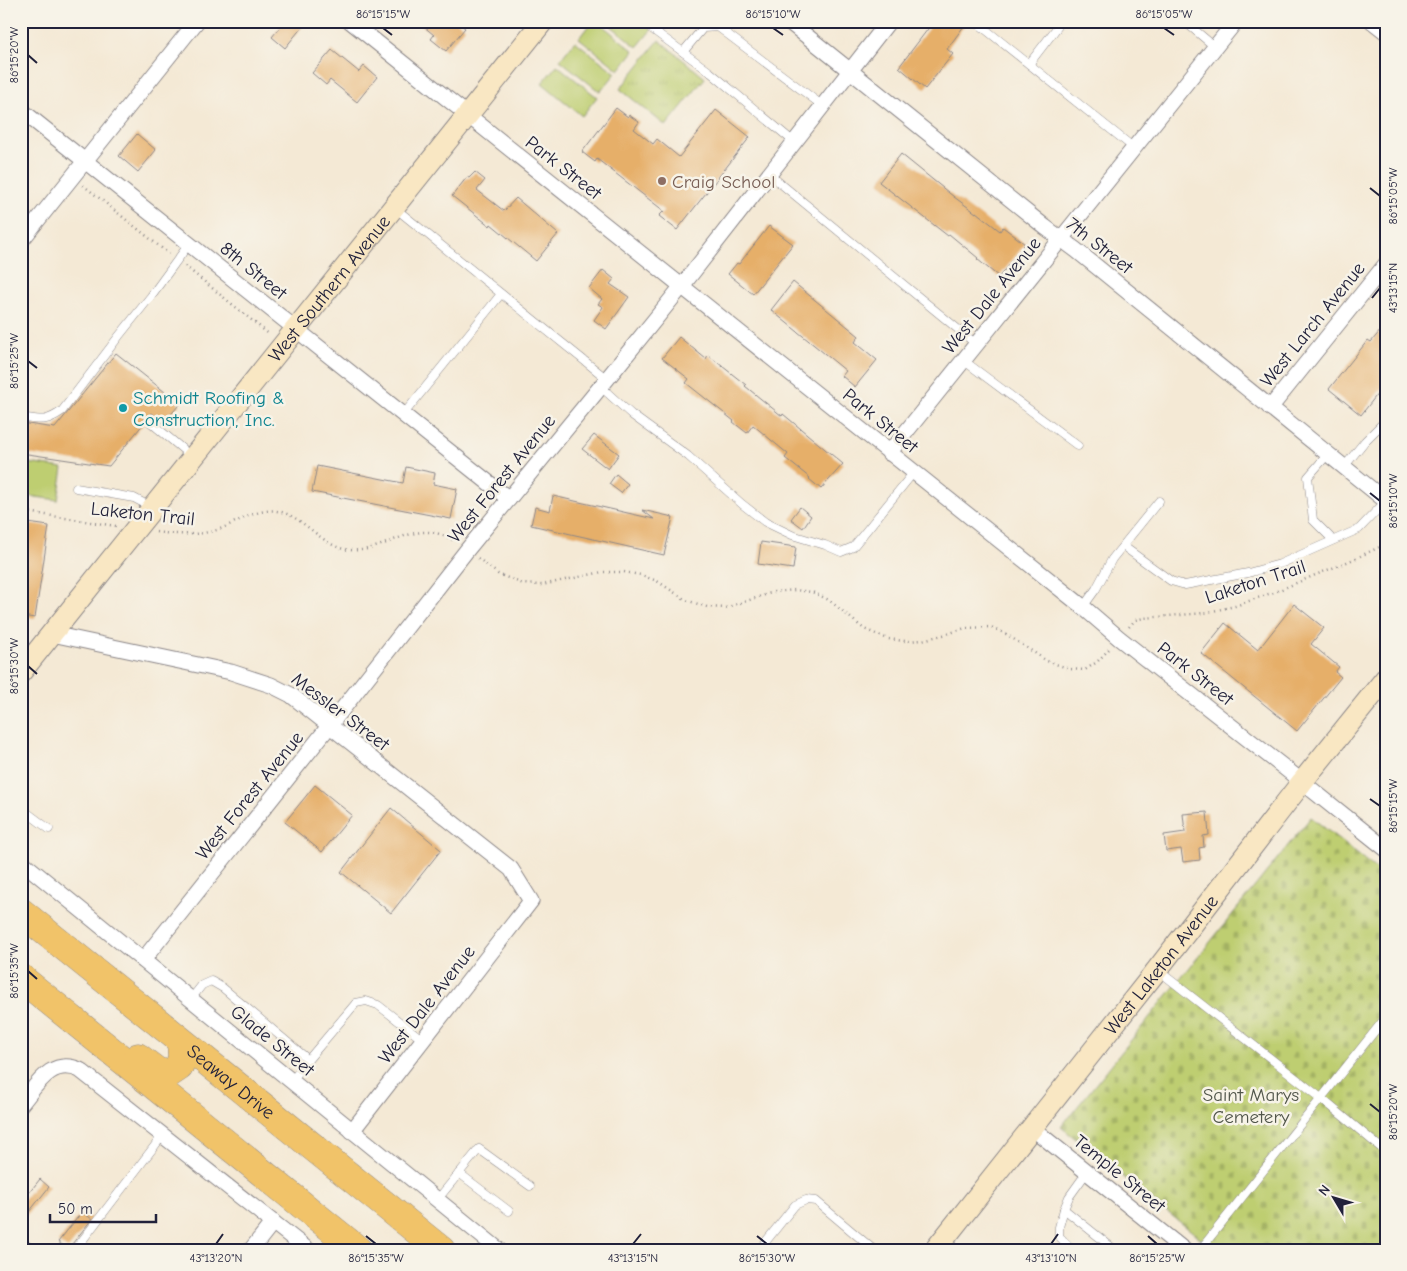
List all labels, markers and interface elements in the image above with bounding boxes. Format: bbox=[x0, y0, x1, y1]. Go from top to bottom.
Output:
text: 86°15'15"W bbox=[356, 7, 411, 21]
text: 86°15'10"W bbox=[745, 7, 801, 21]
text: 86°15'05"W bbox=[1136, 7, 1193, 21]
text: 86°15'20"W bbox=[7, 26, 21, 83]
street label: Park Street bbox=[521, 131, 606, 205]
text: 86°15'05"W bbox=[1386, 167, 1400, 224]
place label: Craig School bbox=[672, 171, 775, 193]
marker: Craig School bbox=[656, 175, 668, 187]
street label: West Southern Avenue bbox=[264, 211, 395, 367]
street label: 7th Street bbox=[1062, 213, 1138, 279]
street label: West Dale Avenue bbox=[938, 233, 1046, 359]
street label: 8th Street bbox=[216, 237, 292, 305]
street label: West Larch Avenue bbox=[1256, 258, 1370, 391]
text: 43°13'15"N bbox=[1386, 263, 1400, 313]
text: 86°15'25"W bbox=[7, 333, 21, 389]
street label: Park Street bbox=[838, 384, 923, 458]
place label: Schmidt Roofing & Construction, Inc. bbox=[133, 387, 285, 431]
marker: Schmidt Roofing & Construction, Inc. bbox=[117, 402, 129, 414]
street label: West Forest Avenue bbox=[443, 410, 560, 547]
text: 86°15'10"W bbox=[1386, 473, 1400, 529]
street label: Laketon Trail bbox=[90, 498, 196, 530]
street label: Laketon Trail bbox=[1202, 555, 1308, 609]
text: 86°15'30"W bbox=[7, 637, 21, 694]
street label: Park Street bbox=[1153, 637, 1238, 711]
street label: Messler Street bbox=[287, 668, 394, 756]
street label: West Forest Avenue bbox=[191, 727, 308, 864]
text: 86°15'15"W bbox=[1386, 778, 1400, 833]
street label: West Laketon Avenue bbox=[1100, 891, 1223, 1039]
street label: West Dale Avenue bbox=[374, 941, 480, 1068]
text: 86°15'35"W bbox=[7, 943, 21, 999]
street label: Glade Street bbox=[226, 1000, 319, 1081]
street label: Seaway Drive bbox=[182, 1040, 279, 1124]
text: 86°15'20"W bbox=[1386, 1083, 1400, 1140]
park label: Saint Marys Cemetery bbox=[1203, 1084, 1299, 1128]
street label: Temple Street bbox=[1069, 1130, 1170, 1218]
north arrow bbox=[1310, 1174, 1360, 1224]
text: N bbox=[1315, 1181, 1334, 1199]
scale bar bbox=[50, 1191, 156, 1223]
text: 50 m bbox=[58, 1200, 93, 1218]
text: 43°13'20"N bbox=[190, 1251, 242, 1265]
text: 86°15'35"W bbox=[348, 1251, 404, 1265]
text: 43°13'15"N bbox=[608, 1251, 658, 1265]
text: 86°15'30"W bbox=[739, 1251, 796, 1265]
text: 43°13'10"N bbox=[1025, 1251, 1077, 1265]
text: 86°15'25"W bbox=[1129, 1251, 1185, 1265]

